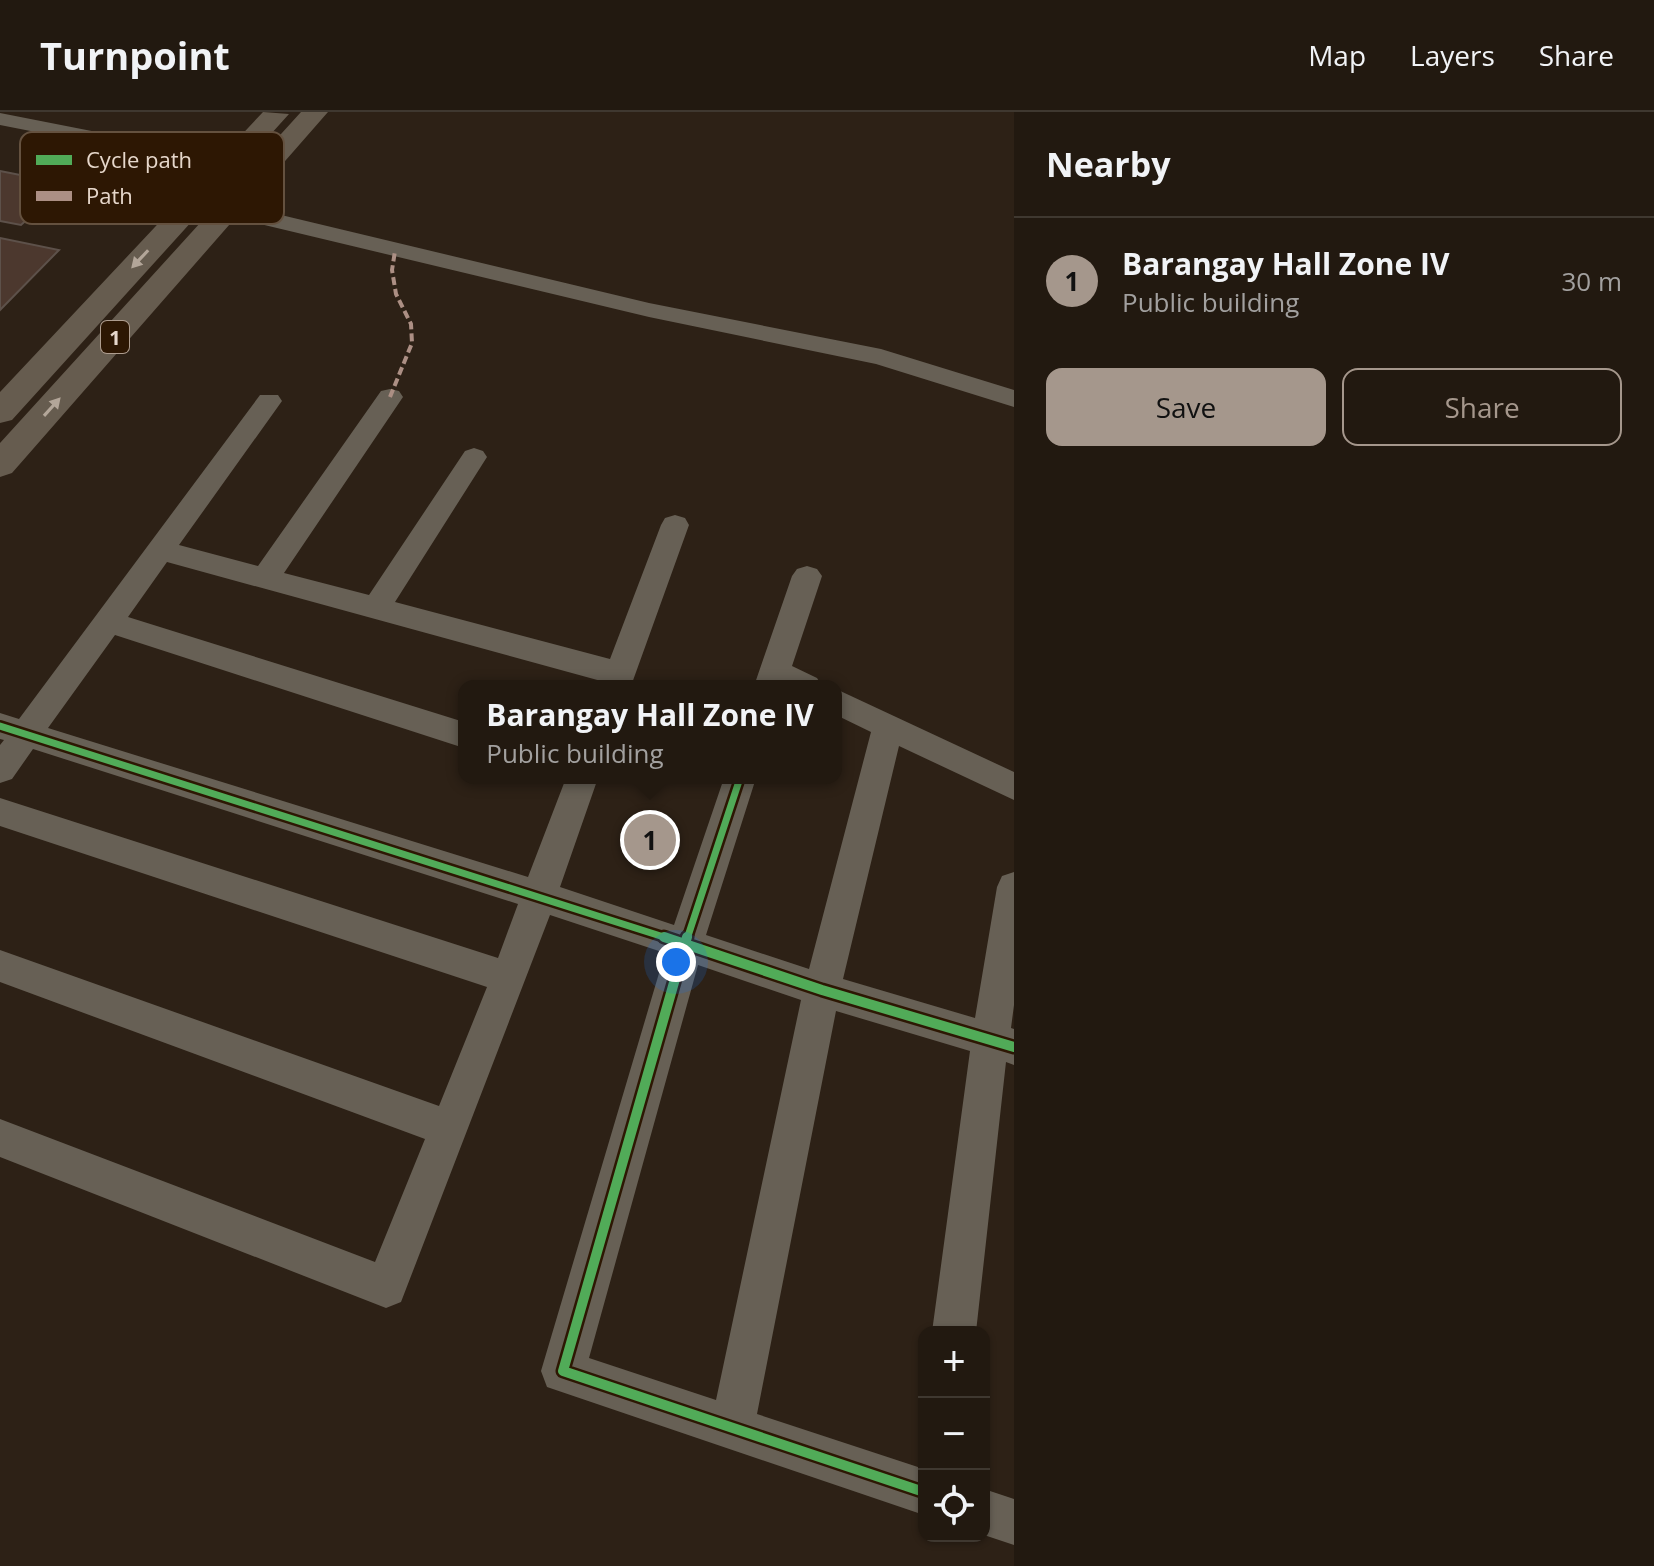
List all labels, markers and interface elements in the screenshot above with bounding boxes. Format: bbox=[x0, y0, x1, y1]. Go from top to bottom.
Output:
text: Turnpoint bbox=[40, 29, 230, 81]
text: Map bbox=[1308, 36, 1366, 74]
text: Layers bbox=[1410, 36, 1495, 74]
text: Share bbox=[1539, 36, 1614, 74]
legend bbox=[20, 132, 284, 224]
text: Nearby bbox=[1046, 141, 1171, 187]
text: Cycle path bbox=[86, 144, 192, 174]
text: Path bbox=[86, 180, 133, 210]
text: Barangay Hall Zone IV bbox=[1122, 243, 1449, 284]
one-way arrow bbox=[131, 249, 149, 268]
text: 1 bbox=[1065, 263, 1079, 299]
text: 30 m bbox=[1561, 263, 1622, 299]
text: Public building bbox=[1122, 284, 1299, 320]
road number: 1 bbox=[101, 321, 129, 353]
button: Save bbox=[1046, 368, 1326, 446]
button: Share bbox=[1342, 368, 1622, 446]
one-way arrow bbox=[43, 398, 61, 417]
popup bbox=[458, 680, 842, 784]
text: Barangay Hall Zone IV bbox=[486, 694, 814, 735]
text: Public building bbox=[486, 735, 664, 771]
pin: 1 bbox=[624, 810, 676, 870]
your location bbox=[656, 942, 696, 982]
map controls bbox=[918, 1326, 990, 1542]
button: + bbox=[918, 1326, 990, 1398]
button: − bbox=[918, 1398, 990, 1470]
button: locate bbox=[918, 1470, 990, 1542]

